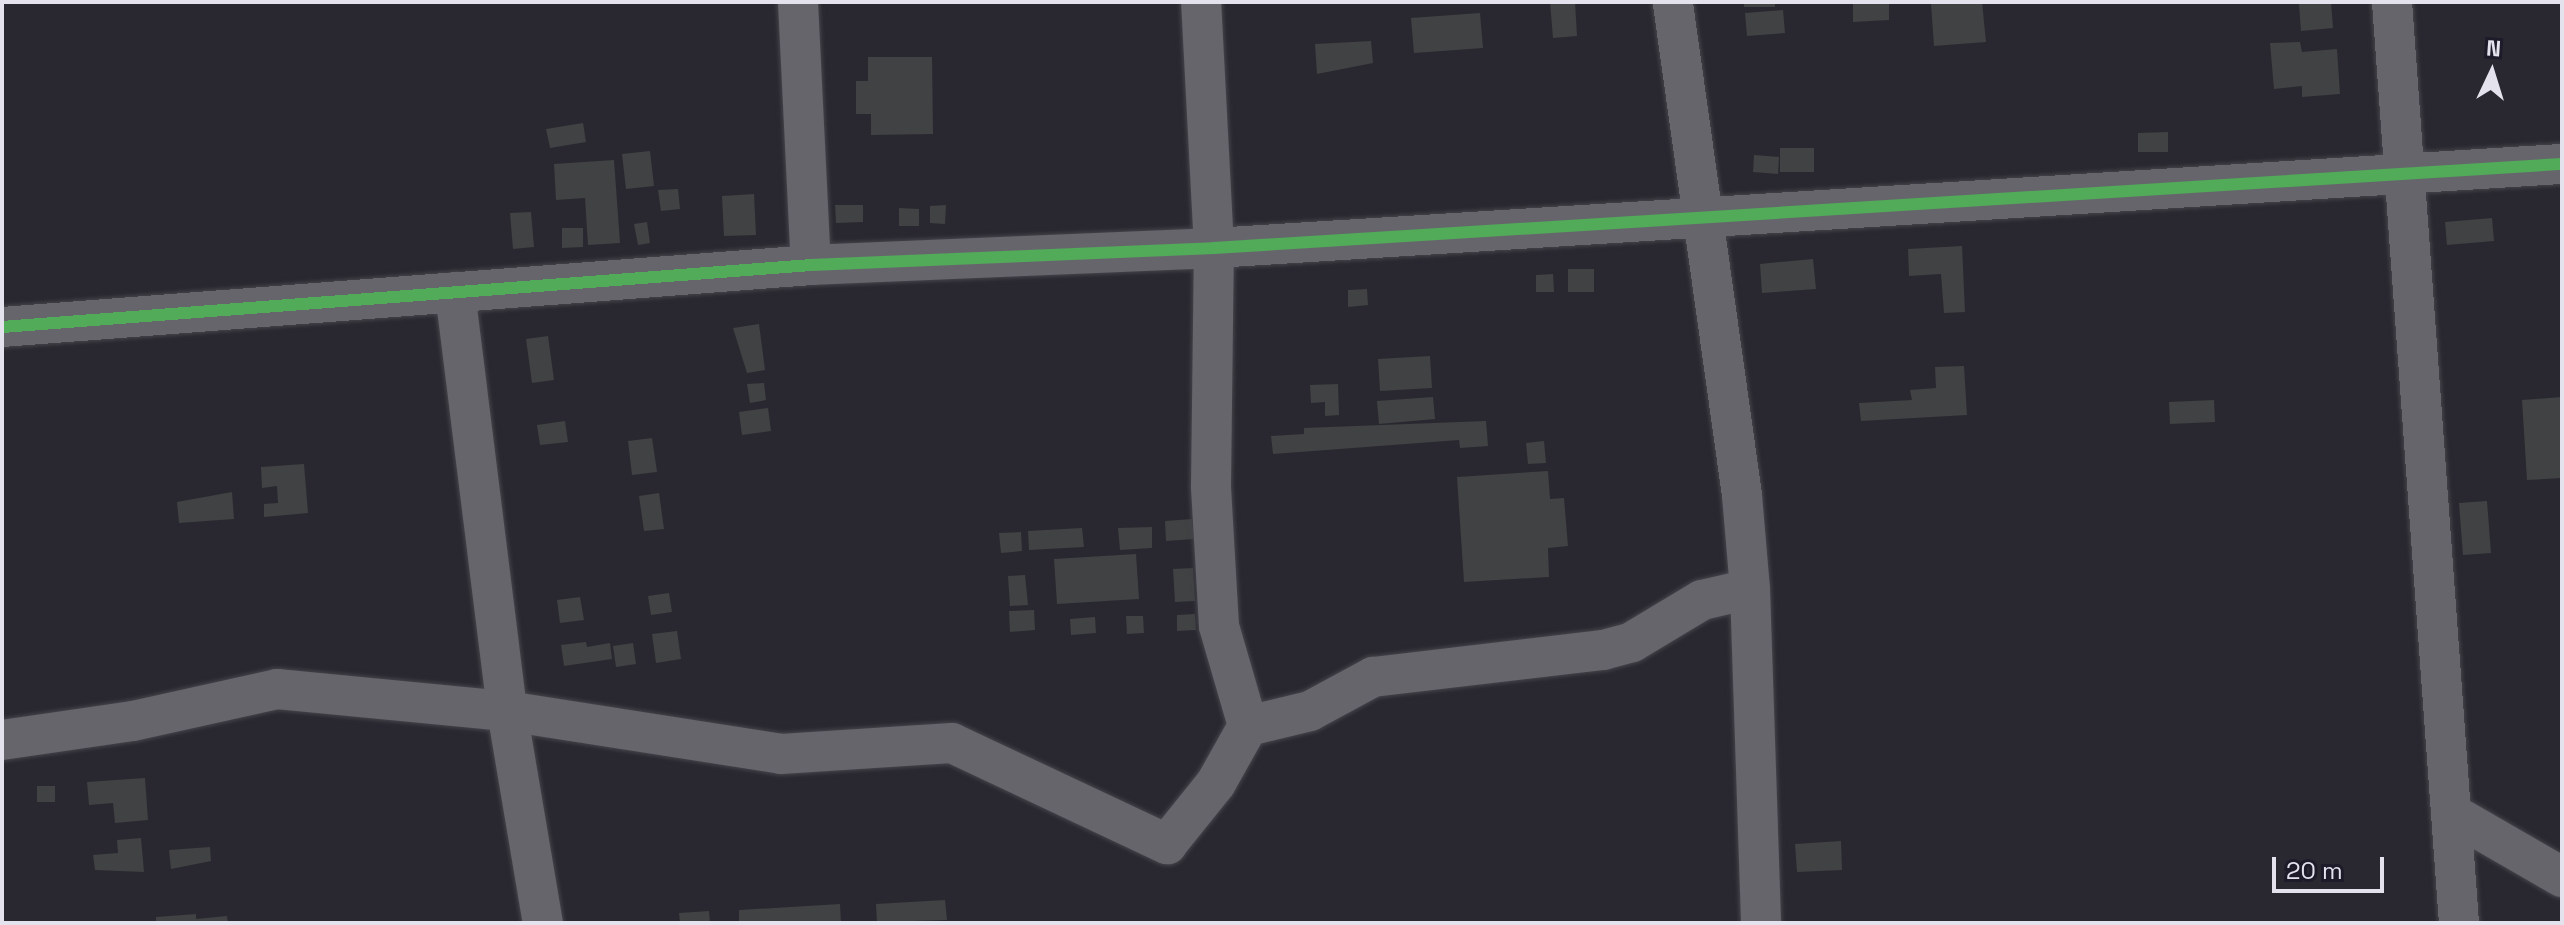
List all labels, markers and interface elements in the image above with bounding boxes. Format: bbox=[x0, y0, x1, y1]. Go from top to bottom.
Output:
north arrow bbox=[2452, 32, 2532, 112]
text: N bbox=[2485, 34, 2502, 63]
scale bar bbox=[2276, 841, 2388, 891]
text: 20 m bbox=[2286, 855, 2343, 886]

